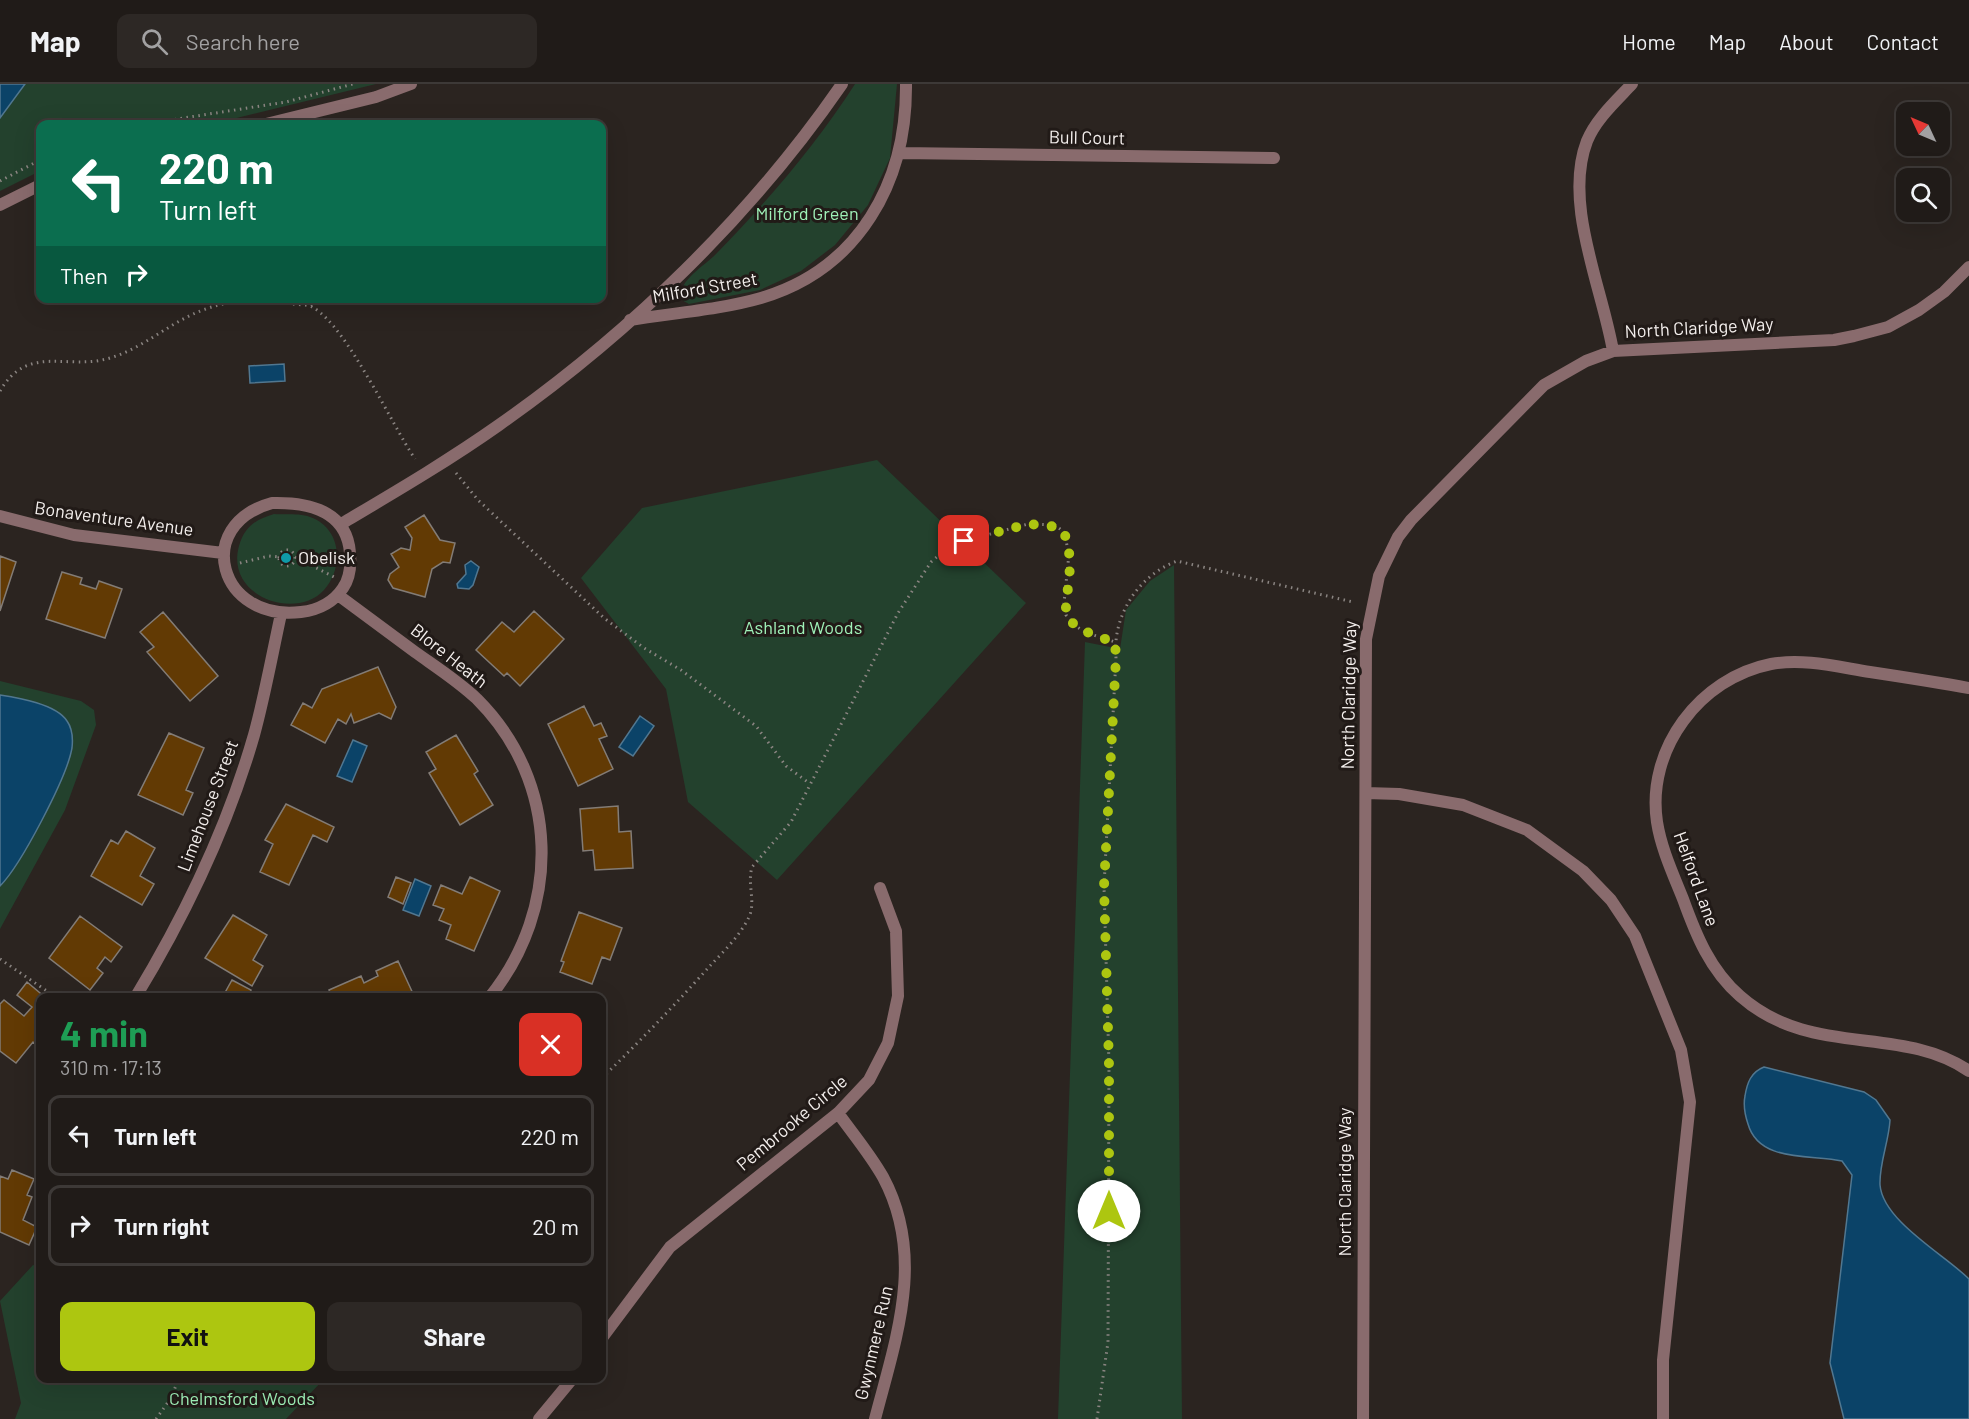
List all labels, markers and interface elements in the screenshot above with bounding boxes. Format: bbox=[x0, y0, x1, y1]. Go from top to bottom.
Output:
search box bbox=[117, 14, 537, 68]
text: Map bbox=[30, 24, 81, 58]
icon: search bbox=[138, 25, 171, 58]
text: Search here bbox=[186, 28, 300, 54]
text: Home bbox=[1622, 29, 1676, 54]
text: Map bbox=[1709, 29, 1746, 54]
text: About bbox=[1779, 29, 1834, 54]
text: Contact bbox=[1867, 29, 1939, 54]
north arrow bbox=[1896, 102, 1950, 156]
map controls bbox=[1896, 102, 1950, 222]
street label: Bull Court bbox=[1049, 125, 1125, 149]
text: 220 m bbox=[159, 142, 273, 192]
icon: left bbox=[60, 144, 138, 222]
button: search bbox=[1896, 168, 1950, 222]
text: Turn left bbox=[159, 193, 257, 225]
park label: Milford Green bbox=[755, 202, 859, 224]
icon: right bbox=[120, 258, 153, 291]
text: Then bbox=[60, 262, 108, 288]
street label: Milford Street bbox=[651, 267, 759, 307]
street label: North Claridge Way bbox=[1624, 312, 1774, 342]
street label: Bonaventure Avenue bbox=[33, 496, 195, 540]
pin bbox=[938, 515, 989, 566]
icon: arrive bbox=[947, 524, 980, 557]
place label: Obelisk bbox=[298, 546, 355, 568]
marker: Obelisk bbox=[279, 551, 293, 565]
park label: Ashland Woods bbox=[744, 616, 862, 638]
street label: Blore Heath bbox=[407, 618, 492, 692]
street label: North Claridge Way bbox=[1336, 620, 1360, 770]
street label: Limehouse Street bbox=[172, 737, 242, 875]
street label: Helford Lane bbox=[1670, 828, 1724, 929]
text: 4 min bbox=[60, 1011, 148, 1054]
button: close bbox=[519, 1013, 582, 1076]
text: 310 m · 17:13 bbox=[60, 1055, 162, 1079]
street label: Pembrooke Circle bbox=[732, 1070, 851, 1175]
street label: North Claridge Way bbox=[1333, 1107, 1355, 1257]
icon: left bbox=[63, 1119, 96, 1152]
text: Turn left bbox=[114, 1123, 197, 1149]
text: 220 m bbox=[520, 1123, 579, 1149]
position arrow bbox=[1077, 1179, 1141, 1243]
icon: right bbox=[63, 1209, 96, 1242]
text: Turn right bbox=[114, 1213, 209, 1239]
text: 20 m bbox=[532, 1213, 579, 1239]
street label: Gwynmere Run bbox=[849, 1284, 897, 1402]
button: Exit bbox=[60, 1302, 315, 1371]
button: Share bbox=[327, 1302, 582, 1371]
park label: Chelmsford Woods bbox=[169, 1387, 315, 1409]

